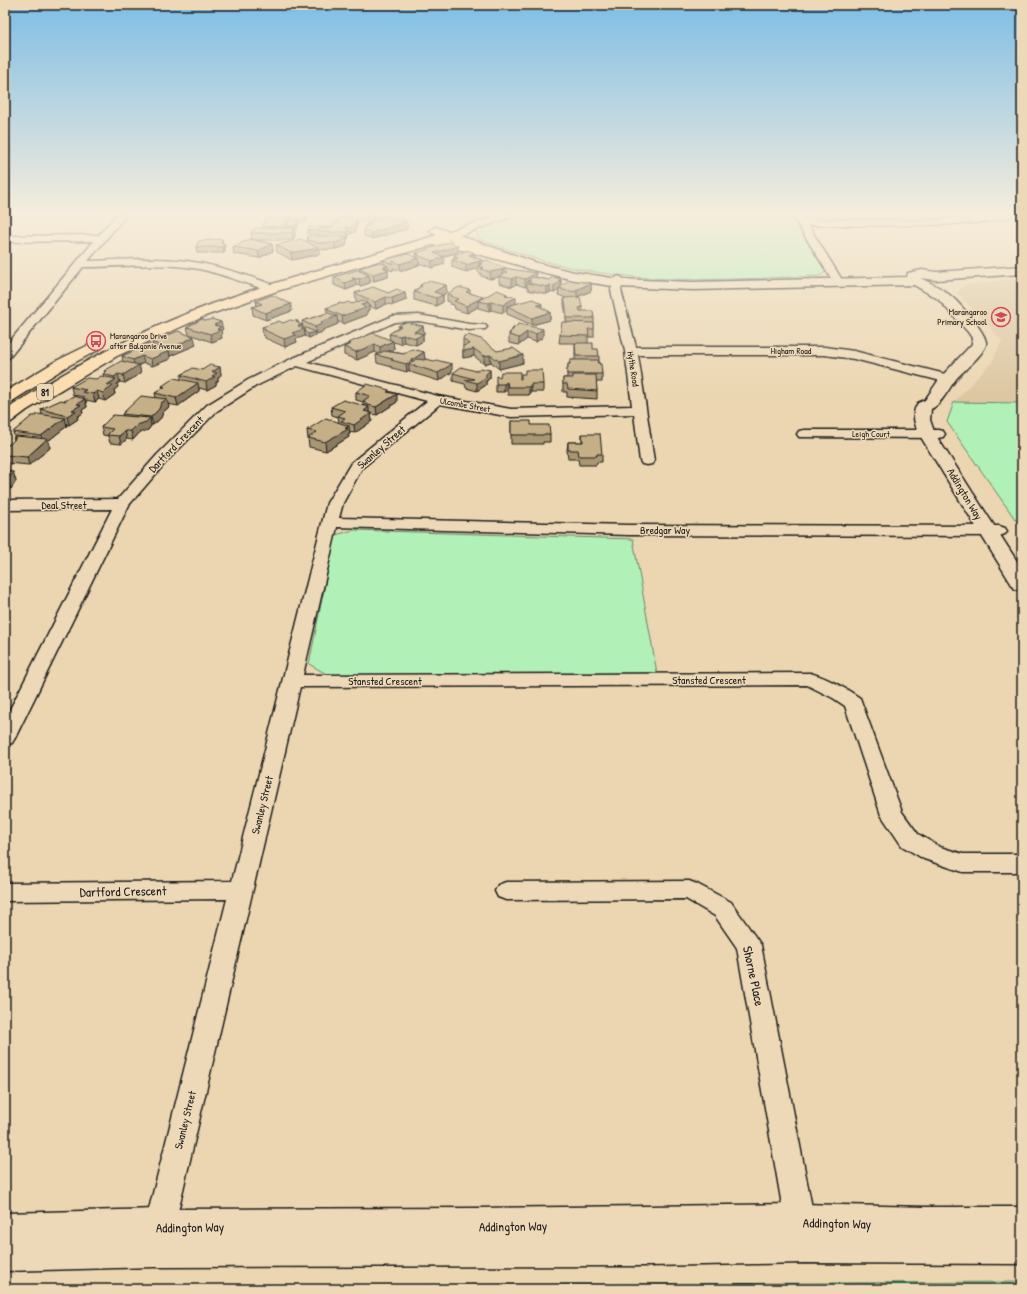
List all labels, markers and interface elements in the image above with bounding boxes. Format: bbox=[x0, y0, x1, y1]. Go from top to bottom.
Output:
place label: Marangaroo Primary School bbox=[937, 306, 988, 328]
school or university icon: Marangaroo Primary School bbox=[990, 306, 1012, 328]
bus stop icon: Marangaroo Drive after Balgonie Avenue bbox=[85, 330, 107, 352]
place label: Marangaroo Drive after Balgonie Avenue bbox=[110, 330, 182, 352]
street label: Higham Road bbox=[771, 345, 812, 357]
street label: Hythe Road bbox=[624, 351, 642, 388]
road number: 81 bbox=[37, 384, 53, 400]
street label: Ulcombe Street bbox=[439, 395, 492, 415]
street label: Dartford Crescent bbox=[146, 413, 207, 475]
street label: Swanley Street bbox=[354, 422, 408, 472]
street label: Leigh Court bbox=[852, 428, 891, 440]
street label: Addington Way bbox=[944, 466, 986, 523]
street label: Deal Street bbox=[42, 498, 87, 512]
street label: Bredgar Way bbox=[640, 523, 690, 537]
street label: Stansted Crescent bbox=[672, 673, 746, 687]
street label: Stansted Crescent bbox=[348, 674, 422, 688]
street label: Swanley Street bbox=[248, 774, 276, 836]
street label: Dartford Crescent bbox=[80, 881, 167, 901]
street label: Shorne Place bbox=[739, 944, 769, 1008]
street label: Swanley Street bbox=[171, 1089, 199, 1151]
street label: Addington Way bbox=[803, 1213, 872, 1233]
street label: Addington Way bbox=[479, 1216, 548, 1236]
street label: Addington Way bbox=[156, 1217, 225, 1237]

